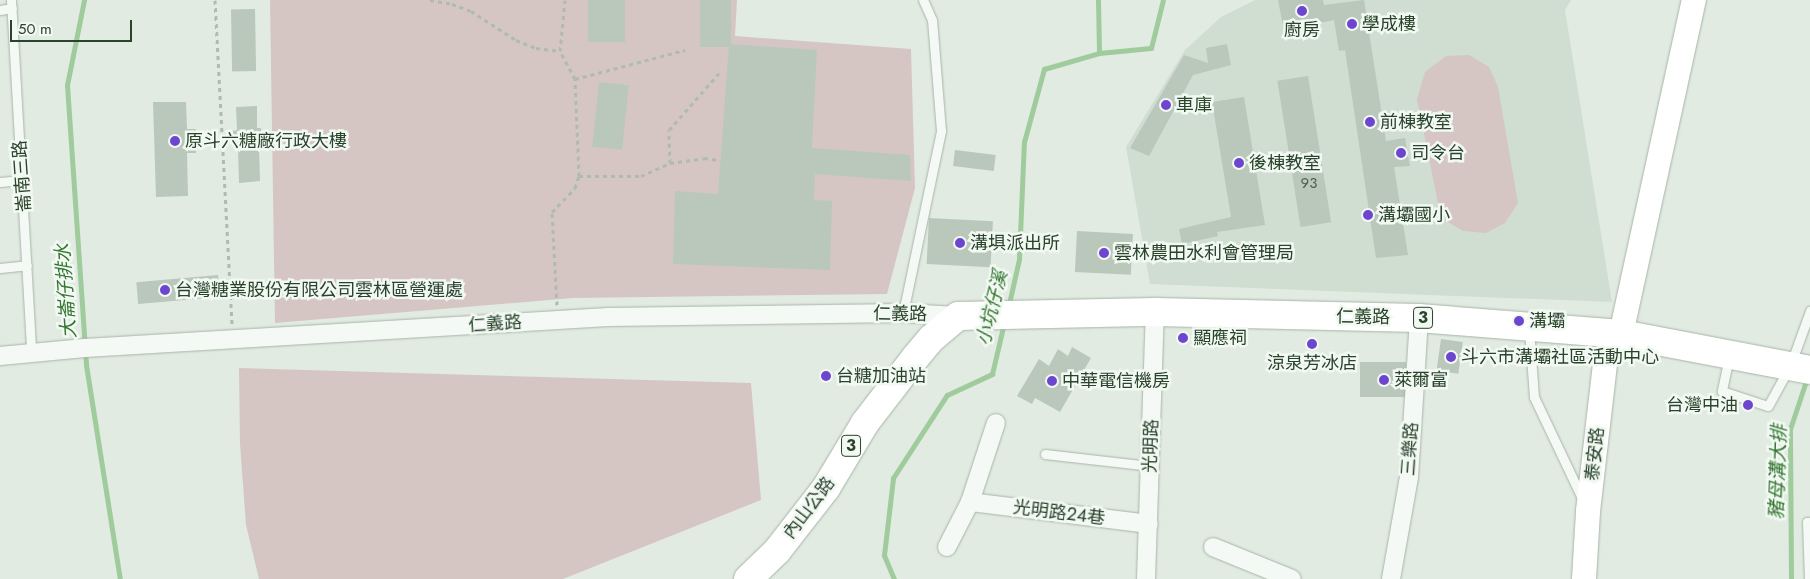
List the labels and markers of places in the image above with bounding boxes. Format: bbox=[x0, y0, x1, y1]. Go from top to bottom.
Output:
marker: 廚房 bbox=[1296, 5, 1308, 17]
place label: 學成樓 bbox=[1362, 13, 1416, 35]
marker: 學成樓 bbox=[1346, 18, 1358, 30]
place label: 廚房 bbox=[1284, 19, 1320, 41]
place label: 車庫 bbox=[1176, 94, 1212, 116]
marker: 車庫 bbox=[1160, 99, 1172, 111]
place label: 前棟教室 bbox=[1380, 111, 1452, 133]
marker: 前棟教室 bbox=[1364, 116, 1376, 128]
place label: 原斗六糖廠行政大樓 bbox=[185, 130, 347, 152]
marker: 原斗六糖廠行政大樓 bbox=[169, 135, 181, 147]
place label: 司令台 bbox=[1411, 142, 1465, 164]
marker: 司令台 bbox=[1395, 147, 1407, 159]
place label: 後棟教室 bbox=[1249, 152, 1321, 174]
marker: 後棟教室 bbox=[1233, 157, 1245, 169]
place label: 溝壩國小 bbox=[1378, 204, 1450, 226]
marker: 溝壩國小 bbox=[1362, 209, 1374, 221]
place label: 溝埧派出所 bbox=[970, 232, 1060, 254]
marker: 溝埧派出所 bbox=[954, 237, 966, 249]
place label: 雲林農田水利會管理局 bbox=[1114, 242, 1294, 264]
marker: 雲林農田水利會管理局 bbox=[1098, 247, 1110, 259]
place label: 台灣糖業股份有限公司雲林區營運處 bbox=[175, 279, 463, 301]
marker: 台灣糖業股份有限公司雲林區營運處 bbox=[159, 284, 171, 296]
place label: 溝壩 bbox=[1529, 310, 1565, 332]
marker: 溝壩 bbox=[1513, 315, 1525, 327]
place label: 顯應祠 bbox=[1193, 327, 1247, 349]
marker: 顯應祠 bbox=[1177, 332, 1189, 344]
marker: 涼泉芳冰店 bbox=[1306, 338, 1318, 350]
place label: 斗六市溝壩社區活動中心 bbox=[1461, 346, 1659, 368]
marker: 斗六市溝壩社區活動中心 bbox=[1445, 351, 1457, 363]
place label: 涼泉芳冰店 bbox=[1267, 352, 1357, 374]
place label: 台糖加油站 bbox=[836, 365, 926, 387]
place label: 萊爾富 bbox=[1394, 369, 1448, 391]
marker: 台糖加油站 bbox=[820, 370, 832, 382]
place label: 中華電信機房 bbox=[1062, 370, 1170, 392]
marker: 萊爾富 bbox=[1378, 374, 1390, 386]
marker: 中華電信機房 bbox=[1046, 375, 1058, 387]
place label: 台灣中油 bbox=[1666, 394, 1738, 416]
marker: 台灣中油 bbox=[1742, 399, 1754, 411]

